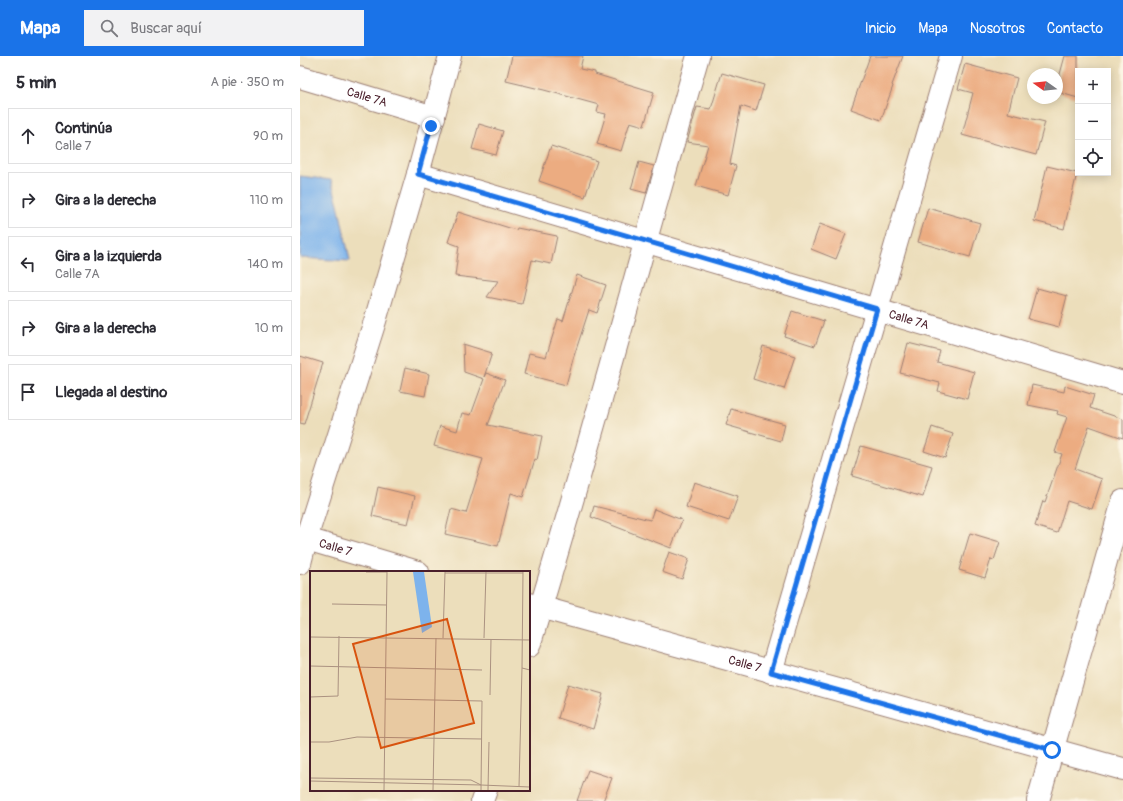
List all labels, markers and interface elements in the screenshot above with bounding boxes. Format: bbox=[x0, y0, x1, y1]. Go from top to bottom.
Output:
search box bbox=[84, 10, 364, 46]
text: Mapa bbox=[20, 16, 60, 40]
icon: search bbox=[98, 17, 120, 39]
text: Buscar aquí bbox=[130, 19, 202, 38]
text: Inicio bbox=[865, 20, 896, 37]
text: Mapa bbox=[918, 20, 948, 37]
text: Nosotros bbox=[970, 20, 1025, 37]
text: Contacto bbox=[1047, 20, 1103, 37]
north arrow bbox=[1027, 68, 1063, 104]
map controls bbox=[1075, 68, 1111, 176]
button: + bbox=[1075, 68, 1111, 104]
text: 5 min bbox=[16, 72, 56, 93]
text: A pie · 350 m bbox=[210, 74, 284, 90]
street label: Calle 7A bbox=[345, 84, 389, 111]
button: − bbox=[1075, 104, 1111, 140]
route end bbox=[422, 117, 440, 135]
text: Continúa bbox=[55, 119, 112, 138]
icon: ahead bbox=[17, 125, 39, 147]
text: 90 m bbox=[253, 128, 283, 144]
text: Calle 7 bbox=[55, 138, 91, 154]
button: locate bbox=[1075, 140, 1111, 176]
icon: right bbox=[17, 189, 39, 211]
text: Gira a la derecha bbox=[55, 191, 156, 210]
text: 110 m bbox=[250, 192, 283, 208]
text: Gira a la izquierda bbox=[55, 247, 162, 266]
icon: left bbox=[17, 253, 39, 275]
text: 140 m bbox=[247, 256, 283, 272]
text: Calle 7A bbox=[55, 266, 100, 282]
street label: Calle 7A bbox=[887, 307, 931, 333]
icon: right bbox=[17, 317, 39, 339]
text: Gira a la derecha bbox=[55, 319, 156, 338]
text: 10 m bbox=[255, 320, 283, 336]
icon: arrive bbox=[17, 381, 39, 403]
text: Llegada al destino bbox=[55, 383, 167, 402]
street label: Calle 7 bbox=[317, 536, 354, 560]
inset map bbox=[310, 571, 530, 791]
street label: Calle 7 bbox=[726, 653, 764, 676]
route start bbox=[1043, 741, 1061, 759]

